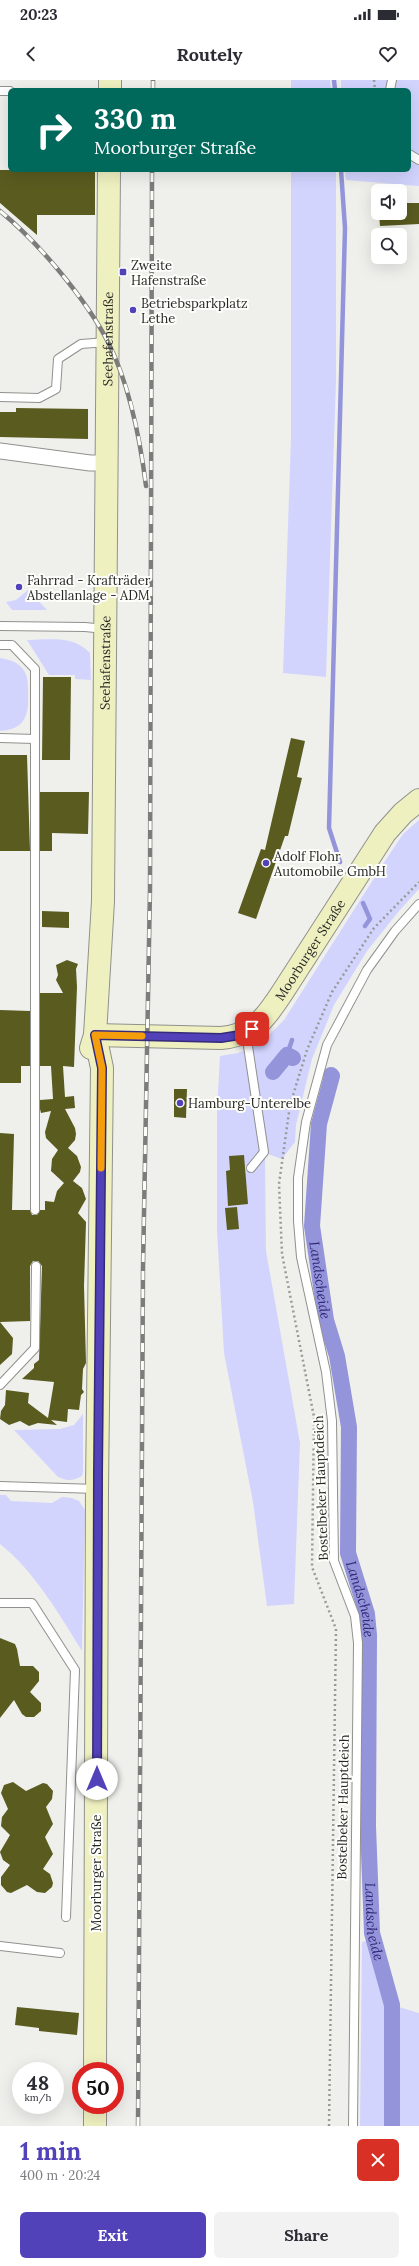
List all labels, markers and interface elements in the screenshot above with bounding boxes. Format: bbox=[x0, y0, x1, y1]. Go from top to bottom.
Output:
text: 20:23 bbox=[20, 5, 58, 24]
icon: back bbox=[20, 43, 42, 65]
text: Routely bbox=[177, 43, 242, 66]
icon: heart bbox=[377, 43, 399, 65]
text: 330 m bbox=[94, 101, 176, 137]
icon: right bbox=[28, 104, 80, 156]
text: Moorburger Straße bbox=[94, 136, 256, 159]
map controls bbox=[371, 184, 407, 264]
button: sound bbox=[371, 184, 407, 220]
button: search bbox=[371, 228, 407, 264]
place label: Zweite Hafenstraße bbox=[131, 257, 206, 289]
marker: Zweite Hafenstraße bbox=[118, 267, 128, 277]
street label: Seehafenstraße bbox=[99, 292, 117, 386]
place label: Betriebsparkplatz Lethe bbox=[141, 295, 248, 327]
marker: Betriebsparkplatz Lethe bbox=[128, 305, 138, 315]
place label: Fahrrad - Krafträder Abstellanlage - ADM bbox=[26, 572, 151, 604]
marker: Fahrrad - Krafträder Abstellanlage - ADM bbox=[14, 582, 24, 592]
street label: Seehafenstraße bbox=[96, 616, 114, 710]
place label: Adolf Flohr Automobile GmbH bbox=[273, 848, 386, 880]
marker: Adolf Flohr Automobile GmbH bbox=[261, 858, 271, 868]
street label: Moorburger Straße bbox=[271, 896, 349, 1004]
pin bbox=[235, 1012, 269, 1046]
icon: arrive bbox=[241, 1018, 263, 1040]
place label: Hamburg-Unterelbe bbox=[188, 1095, 311, 1112]
marker: Hamburg-Unterelbe bbox=[175, 1098, 185, 1108]
water label: Landscheide bbox=[305, 1240, 335, 1320]
street label: Bostelbeker Hauptdeich bbox=[310, 1415, 332, 1561]
water label: Landscheide bbox=[342, 1559, 378, 1638]
street label: Bostelbeker Hauptdeich bbox=[333, 1734, 353, 1880]
position arrow bbox=[76, 1758, 118, 1800]
street label: Moorburger Straße bbox=[88, 1814, 105, 1932]
water label: Landscheide bbox=[361, 1882, 388, 1963]
speed limit sign: 50 bbox=[72, 2062, 124, 2114]
text: 48 bbox=[27, 2070, 49, 2095]
text: km/h bbox=[24, 2091, 52, 2104]
text: 1 min bbox=[20, 2136, 81, 2167]
button: close bbox=[357, 2139, 399, 2181]
text: 400 m · 20:24 bbox=[20, 2167, 100, 2184]
button: Exit bbox=[20, 2212, 206, 2258]
button: Share bbox=[214, 2212, 399, 2258]

